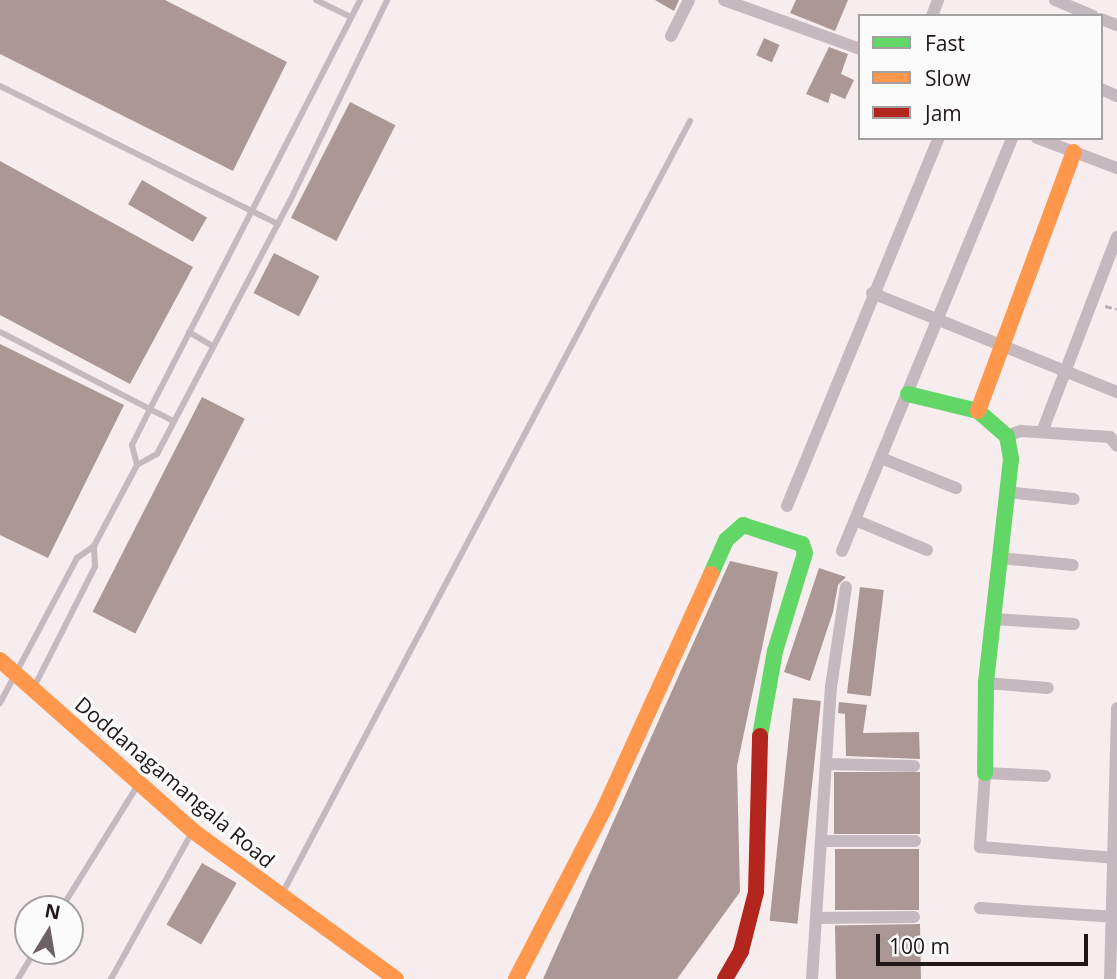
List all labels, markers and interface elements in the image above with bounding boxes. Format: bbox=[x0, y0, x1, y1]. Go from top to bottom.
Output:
legend bbox=[858, 14, 1103, 140]
text: Fast bbox=[925, 29, 965, 57]
text: Slow bbox=[925, 64, 971, 92]
text: Jam bbox=[925, 99, 962, 127]
street label: Doddanagamangala Road bbox=[70, 691, 280, 873]
north arrow bbox=[14, 895, 84, 965]
text: N bbox=[43, 897, 63, 926]
scale bar bbox=[879, 920, 1091, 964]
text: 100 m bbox=[889, 932, 950, 960]

